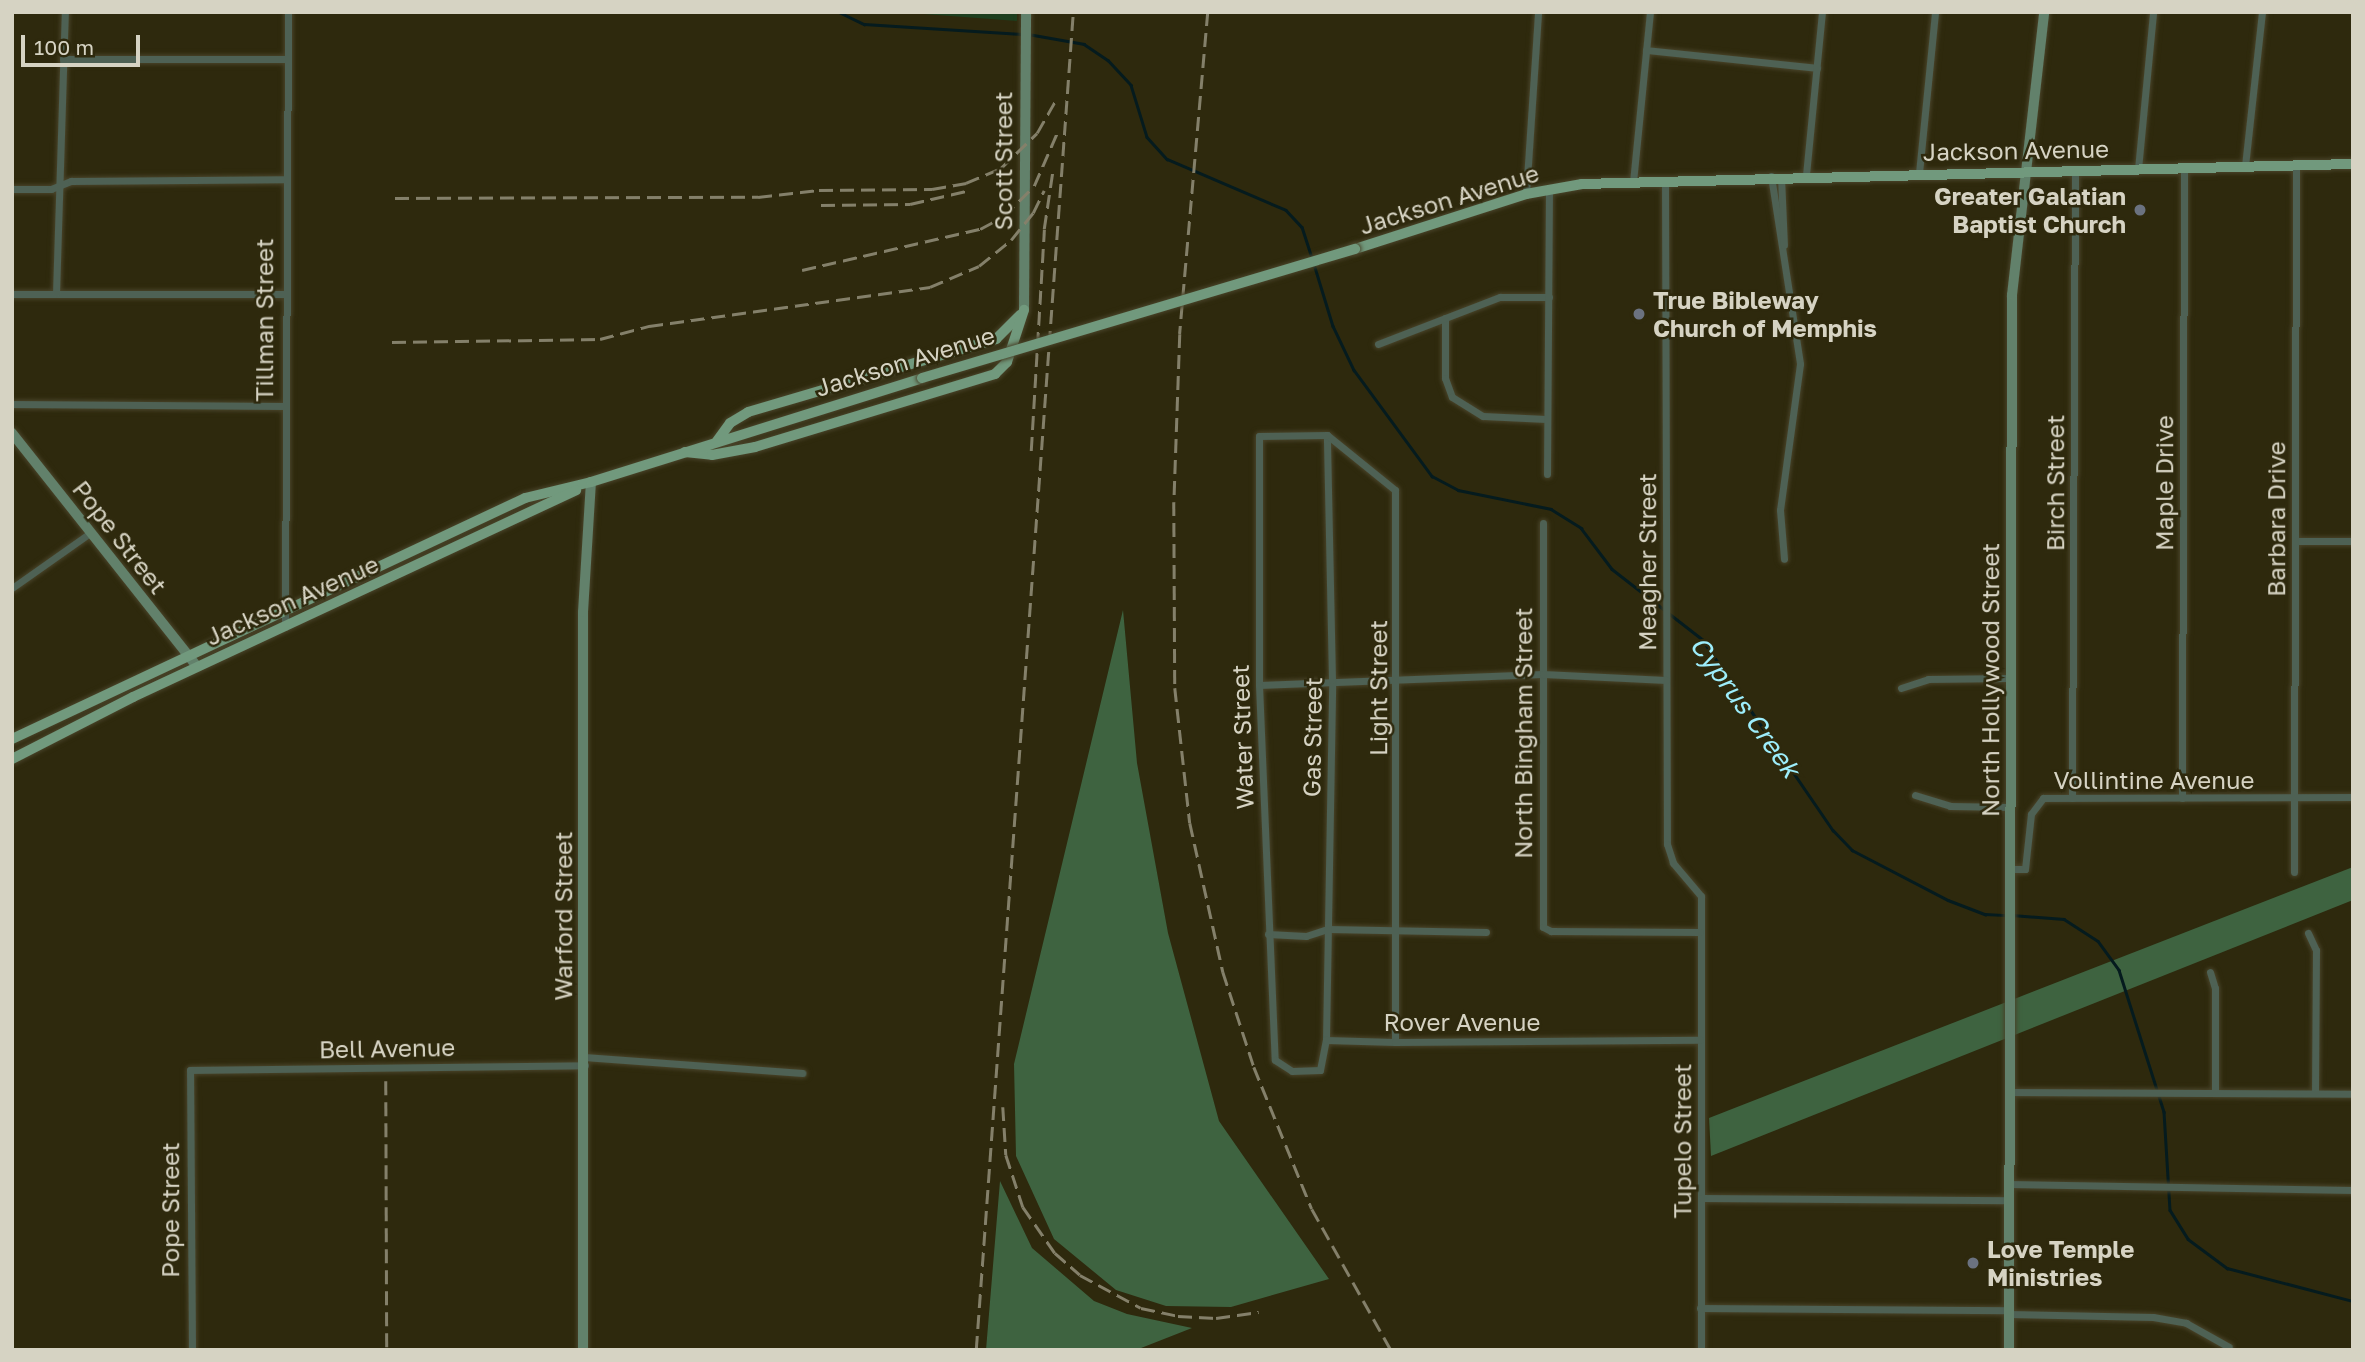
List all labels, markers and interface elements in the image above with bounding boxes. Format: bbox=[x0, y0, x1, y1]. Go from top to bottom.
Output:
scale bar bbox=[24, 21, 144, 65]
text: 100 m bbox=[34, 34, 94, 60]
street label: Scott Street bbox=[989, 92, 1017, 230]
street label: Jackson Avenue bbox=[1923, 134, 2109, 166]
street label: Jackson Avenue bbox=[1356, 158, 1542, 240]
place label: Greater Galatian Baptist Church bbox=[1934, 182, 2126, 238]
marker: Greater Galatian Baptist Church bbox=[2132, 202, 2148, 218]
street label: Tillman Street bbox=[250, 238, 278, 402]
place label: True Bibleway Church of Memphis bbox=[1653, 286, 1877, 342]
marker: True Bibleway Church of Memphis bbox=[1631, 306, 1647, 322]
street label: Jackson Avenue bbox=[812, 320, 998, 402]
street label: Birch Street bbox=[2041, 415, 2069, 551]
street label: Maple Drive bbox=[2150, 415, 2178, 551]
street label: Barbara Drive bbox=[2262, 441, 2290, 597]
street label: Meagher Street bbox=[1633, 473, 1661, 651]
street label: Pope Street bbox=[67, 475, 173, 599]
street label: North Hollywood Street bbox=[1976, 543, 2004, 817]
street label: Jackson Avenue bbox=[201, 549, 383, 651]
street label: North Bingham Street bbox=[1509, 607, 1537, 859]
street label: Light Street bbox=[1364, 620, 1392, 756]
water label: Cyprus Creek bbox=[1683, 630, 1807, 784]
street label: Water Street bbox=[1225, 664, 1259, 810]
street label: Gas Street bbox=[1297, 677, 1327, 797]
street label: Vollintine Avenue bbox=[2054, 766, 2254, 794]
street label: Warford Street bbox=[549, 831, 577, 1001]
street label: Rover Avenue bbox=[1384, 1008, 1540, 1036]
street label: Bell Avenue bbox=[319, 1032, 455, 1064]
street label: Tupelo Street bbox=[1668, 1064, 1696, 1218]
street label: Pope Street bbox=[156, 1142, 184, 1278]
place label: Love Temple Ministries bbox=[1987, 1235, 2134, 1291]
marker: Love Temple Ministries bbox=[1965, 1255, 1981, 1271]

